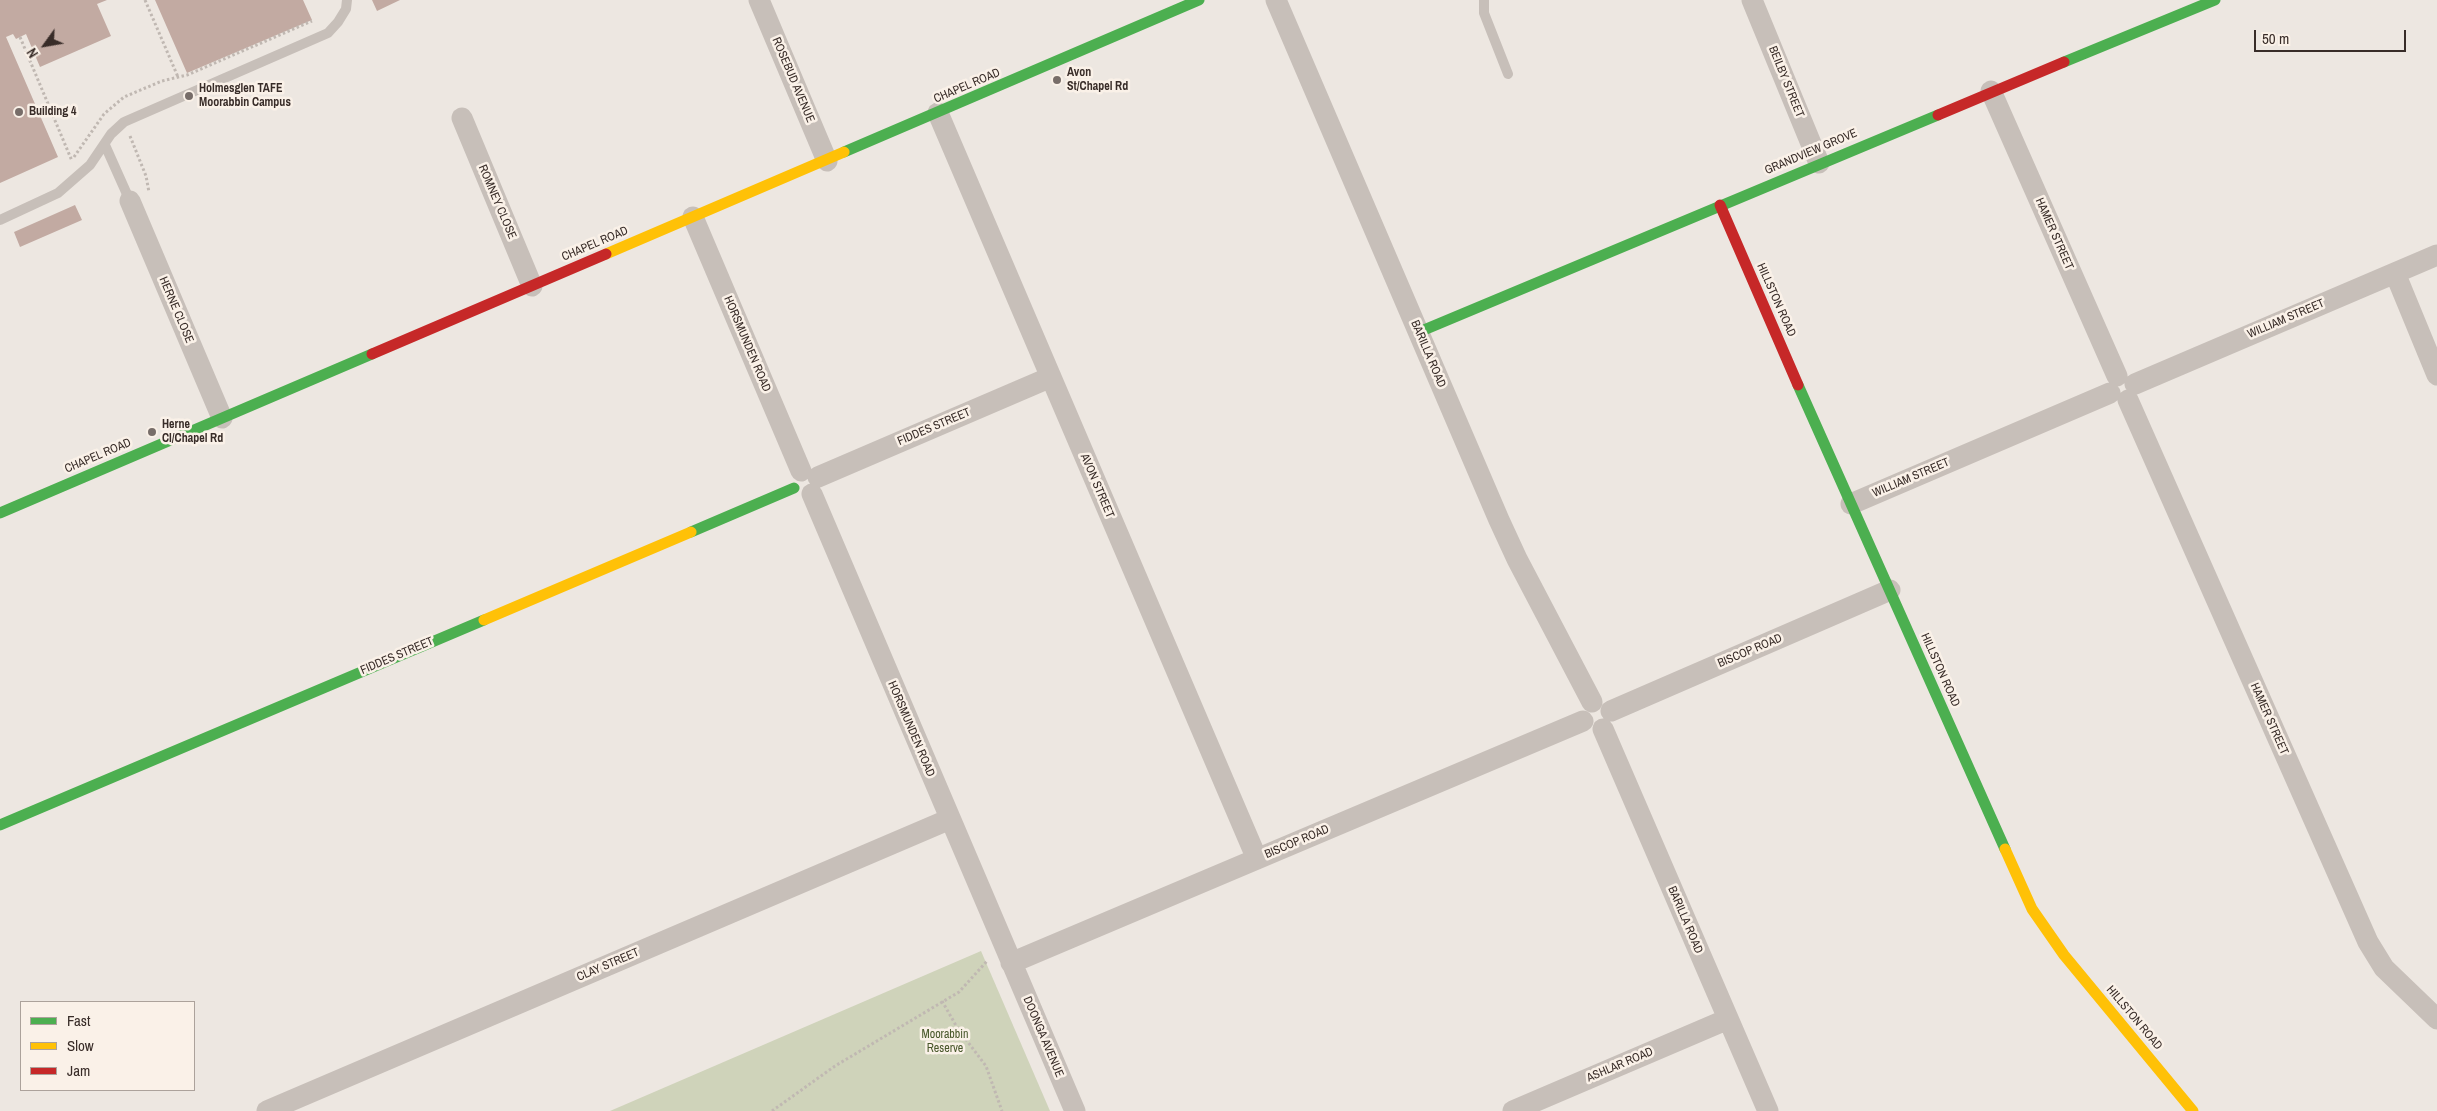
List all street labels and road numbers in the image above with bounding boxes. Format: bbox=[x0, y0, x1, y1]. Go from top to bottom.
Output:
street label: ROSEBUD AVENUE bbox=[769, 35, 817, 125]
street label: BEILBY STREET bbox=[1765, 44, 1807, 120]
street label: CHAPEL ROAD bbox=[932, 66, 1002, 106]
street label: GRANDVIEW GROVE bbox=[1763, 126, 1859, 178]
street label: ROMNEY CLOSE bbox=[475, 163, 519, 241]
street label: HAMER STREET bbox=[2032, 196, 2076, 272]
street label: CHAPEL ROAD bbox=[560, 224, 630, 264]
street label: HILLSTON ROAD bbox=[1753, 261, 1799, 339]
street label: HERNE CLOSE bbox=[156, 275, 196, 345]
street label: HORSMUNDEN ROAD bbox=[720, 294, 774, 394]
street label: WILLIAM STREET bbox=[2245, 296, 2327, 342]
street label: BARILLA ROAD bbox=[1407, 318, 1449, 390]
street label: FIDDES STREET bbox=[895, 405, 973, 449]
street label: CHAPEL ROAD bbox=[63, 436, 133, 476]
street label: AVON STREET bbox=[1077, 452, 1117, 520]
street label: WILLIAM STREET bbox=[1870, 455, 1952, 501]
street label: BISCOP ROAD bbox=[1716, 631, 1784, 671]
street label: HILLSTON ROAD bbox=[1917, 631, 1963, 709]
street label: FIDDES STREET bbox=[358, 634, 436, 678]
street label: HORSMUNDEN ROAD bbox=[884, 679, 938, 779]
street label: HAMER STREET bbox=[2247, 681, 2291, 757]
street label: BISCOP ROAD bbox=[1263, 822, 1331, 862]
street label: BARILLA ROAD bbox=[1664, 884, 1706, 956]
street label: CLAY STREET bbox=[575, 945, 641, 985]
street label: HILLSTON ROAD bbox=[2103, 983, 2165, 1053]
street label: DOONGA AVENUE bbox=[1020, 995, 1066, 1079]
street label: ASHLAR ROAD bbox=[1585, 1045, 1655, 1085]

